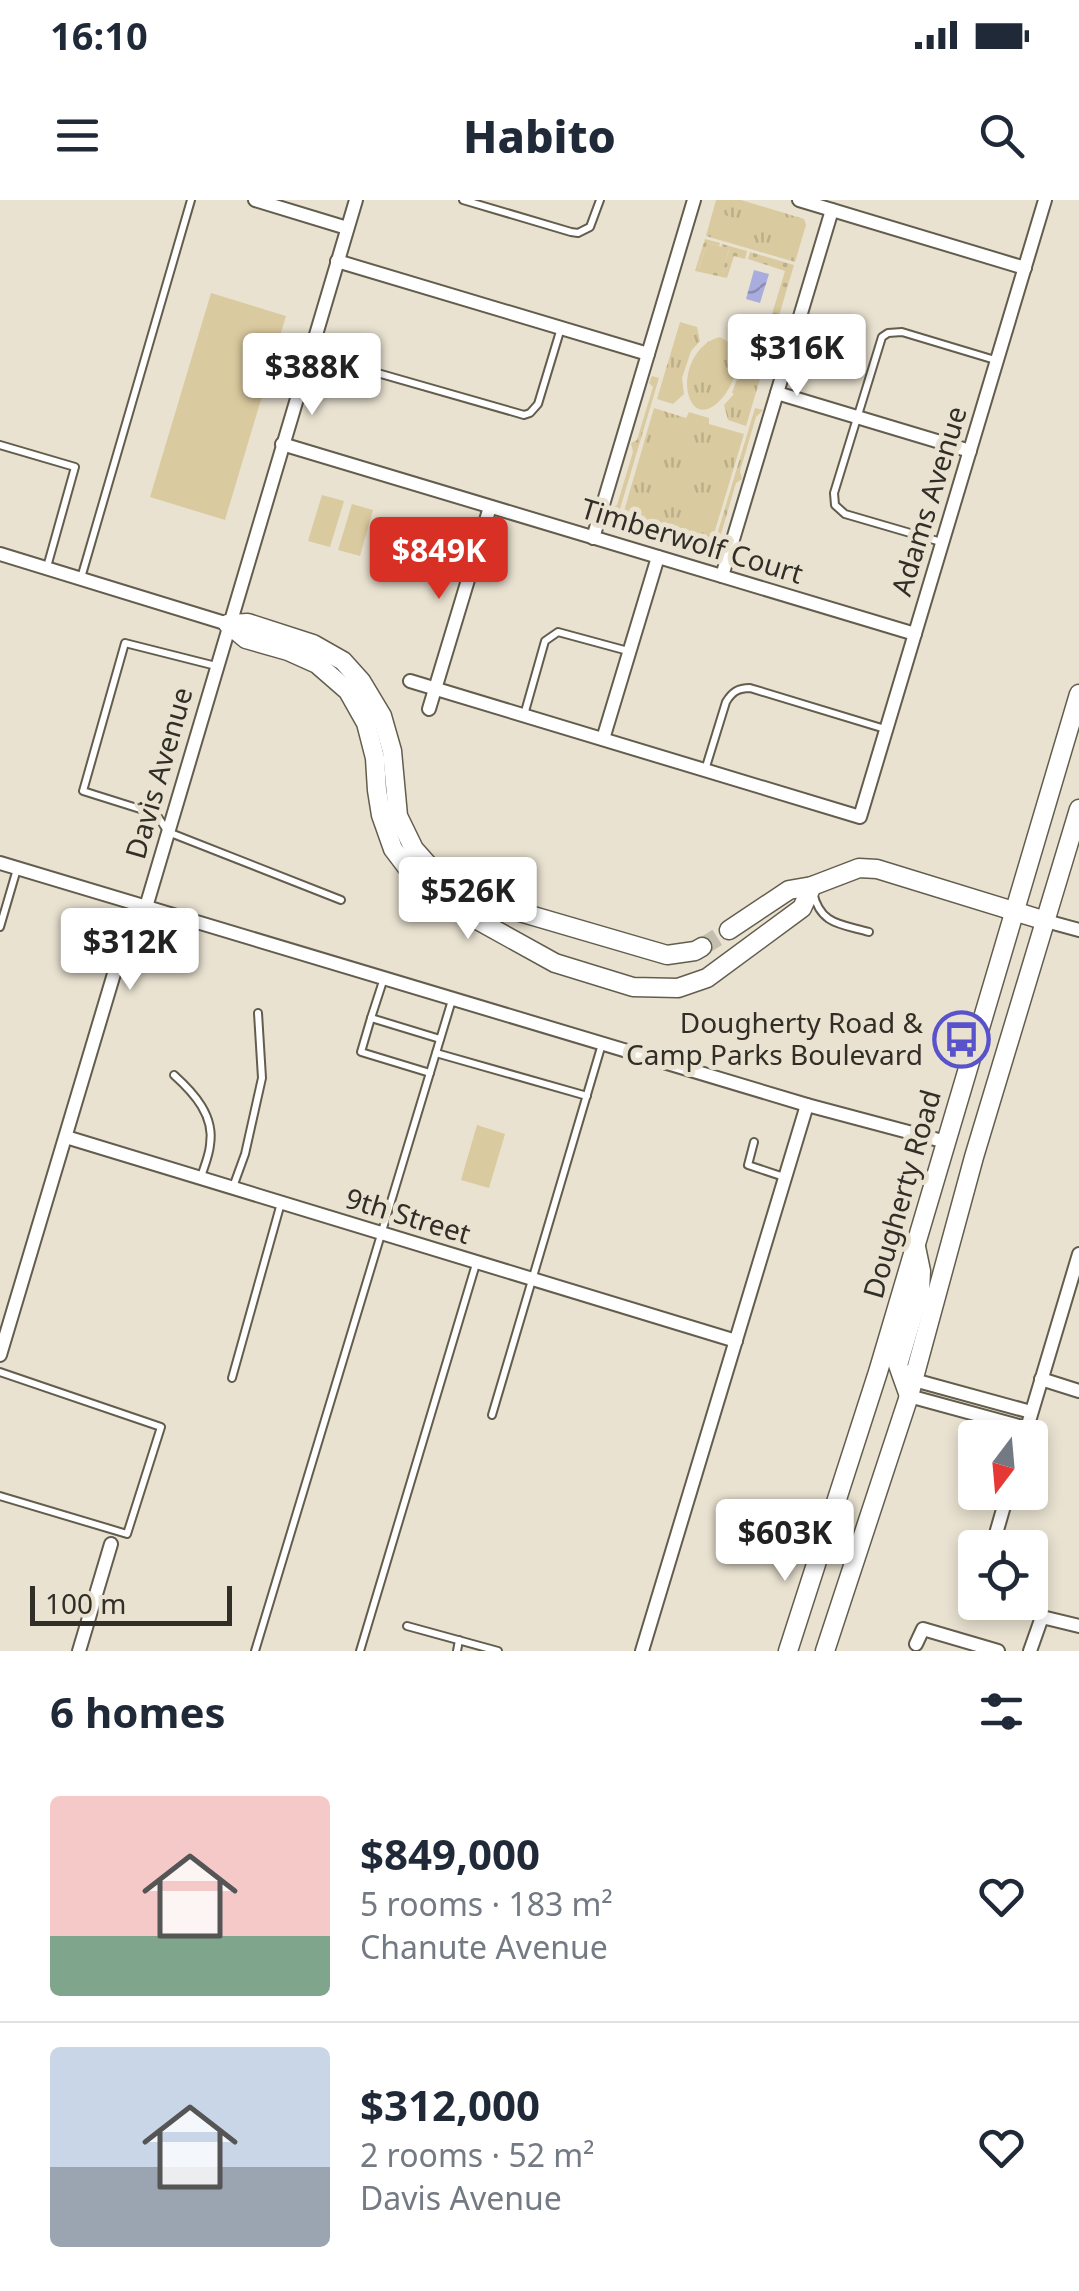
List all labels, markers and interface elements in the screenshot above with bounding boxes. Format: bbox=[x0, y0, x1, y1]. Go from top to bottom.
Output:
text: 16:10 bbox=[50, 9, 148, 61]
text: Habito bbox=[463, 105, 616, 166]
icon: menu bbox=[50, 108, 105, 163]
icon: search bbox=[974, 108, 1029, 163]
pin: $316K bbox=[727, 314, 867, 399]
text: $316K bbox=[750, 325, 844, 368]
pin: $388K bbox=[242, 333, 382, 418]
text: $388K bbox=[265, 344, 359, 387]
street label: Adams Avenue bbox=[881, 401, 975, 600]
street label: Timberwolf Court bbox=[577, 488, 808, 592]
pin: $849K bbox=[369, 517, 509, 602]
text: $849K bbox=[392, 528, 486, 571]
street label: Davis Avenue bbox=[115, 683, 201, 863]
pin: $526K bbox=[398, 857, 538, 942]
text: $526K bbox=[421, 868, 515, 911]
pin: $312K bbox=[60, 908, 200, 993]
text: $312K bbox=[83, 919, 177, 962]
place label: Dougherty Road & Camp Parks Boulevard bbox=[626, 1003, 924, 1073]
bus stop icon: Dougherty Road & Camp Parks Boulevard bbox=[932, 1009, 992, 1069]
street label: Dougherty Road bbox=[853, 1085, 949, 1303]
street label: 9th Street bbox=[341, 1178, 475, 1252]
north arrow bbox=[958, 1420, 1048, 1510]
map controls bbox=[958, 1420, 1048, 1620]
pin: $603K bbox=[715, 1499, 855, 1584]
text: $603K bbox=[738, 1510, 832, 1553]
button: locate bbox=[958, 1530, 1048, 1620]
scale bar bbox=[30, 1581, 232, 1626]
text: 100 m bbox=[45, 1584, 127, 1622]
text: 6 homes bbox=[50, 1683, 226, 1740]
icon: filters bbox=[974, 1684, 1029, 1739]
text: $849,000 bbox=[360, 1825, 540, 1882]
icon: home bbox=[130, 1836, 250, 1956]
icon: heart bbox=[974, 1869, 1029, 1924]
text: 5 rooms · 183 m² bbox=[360, 1882, 613, 1925]
text: Chanute Avenue bbox=[360, 1925, 608, 1968]
text: $312,000 bbox=[360, 2076, 540, 2133]
icon: home bbox=[130, 2087, 250, 2207]
icon: heart bbox=[974, 2120, 1029, 2175]
text: 2 rooms · 52 m² bbox=[360, 2133, 594, 2176]
text: Davis Avenue bbox=[360, 2176, 562, 2219]

